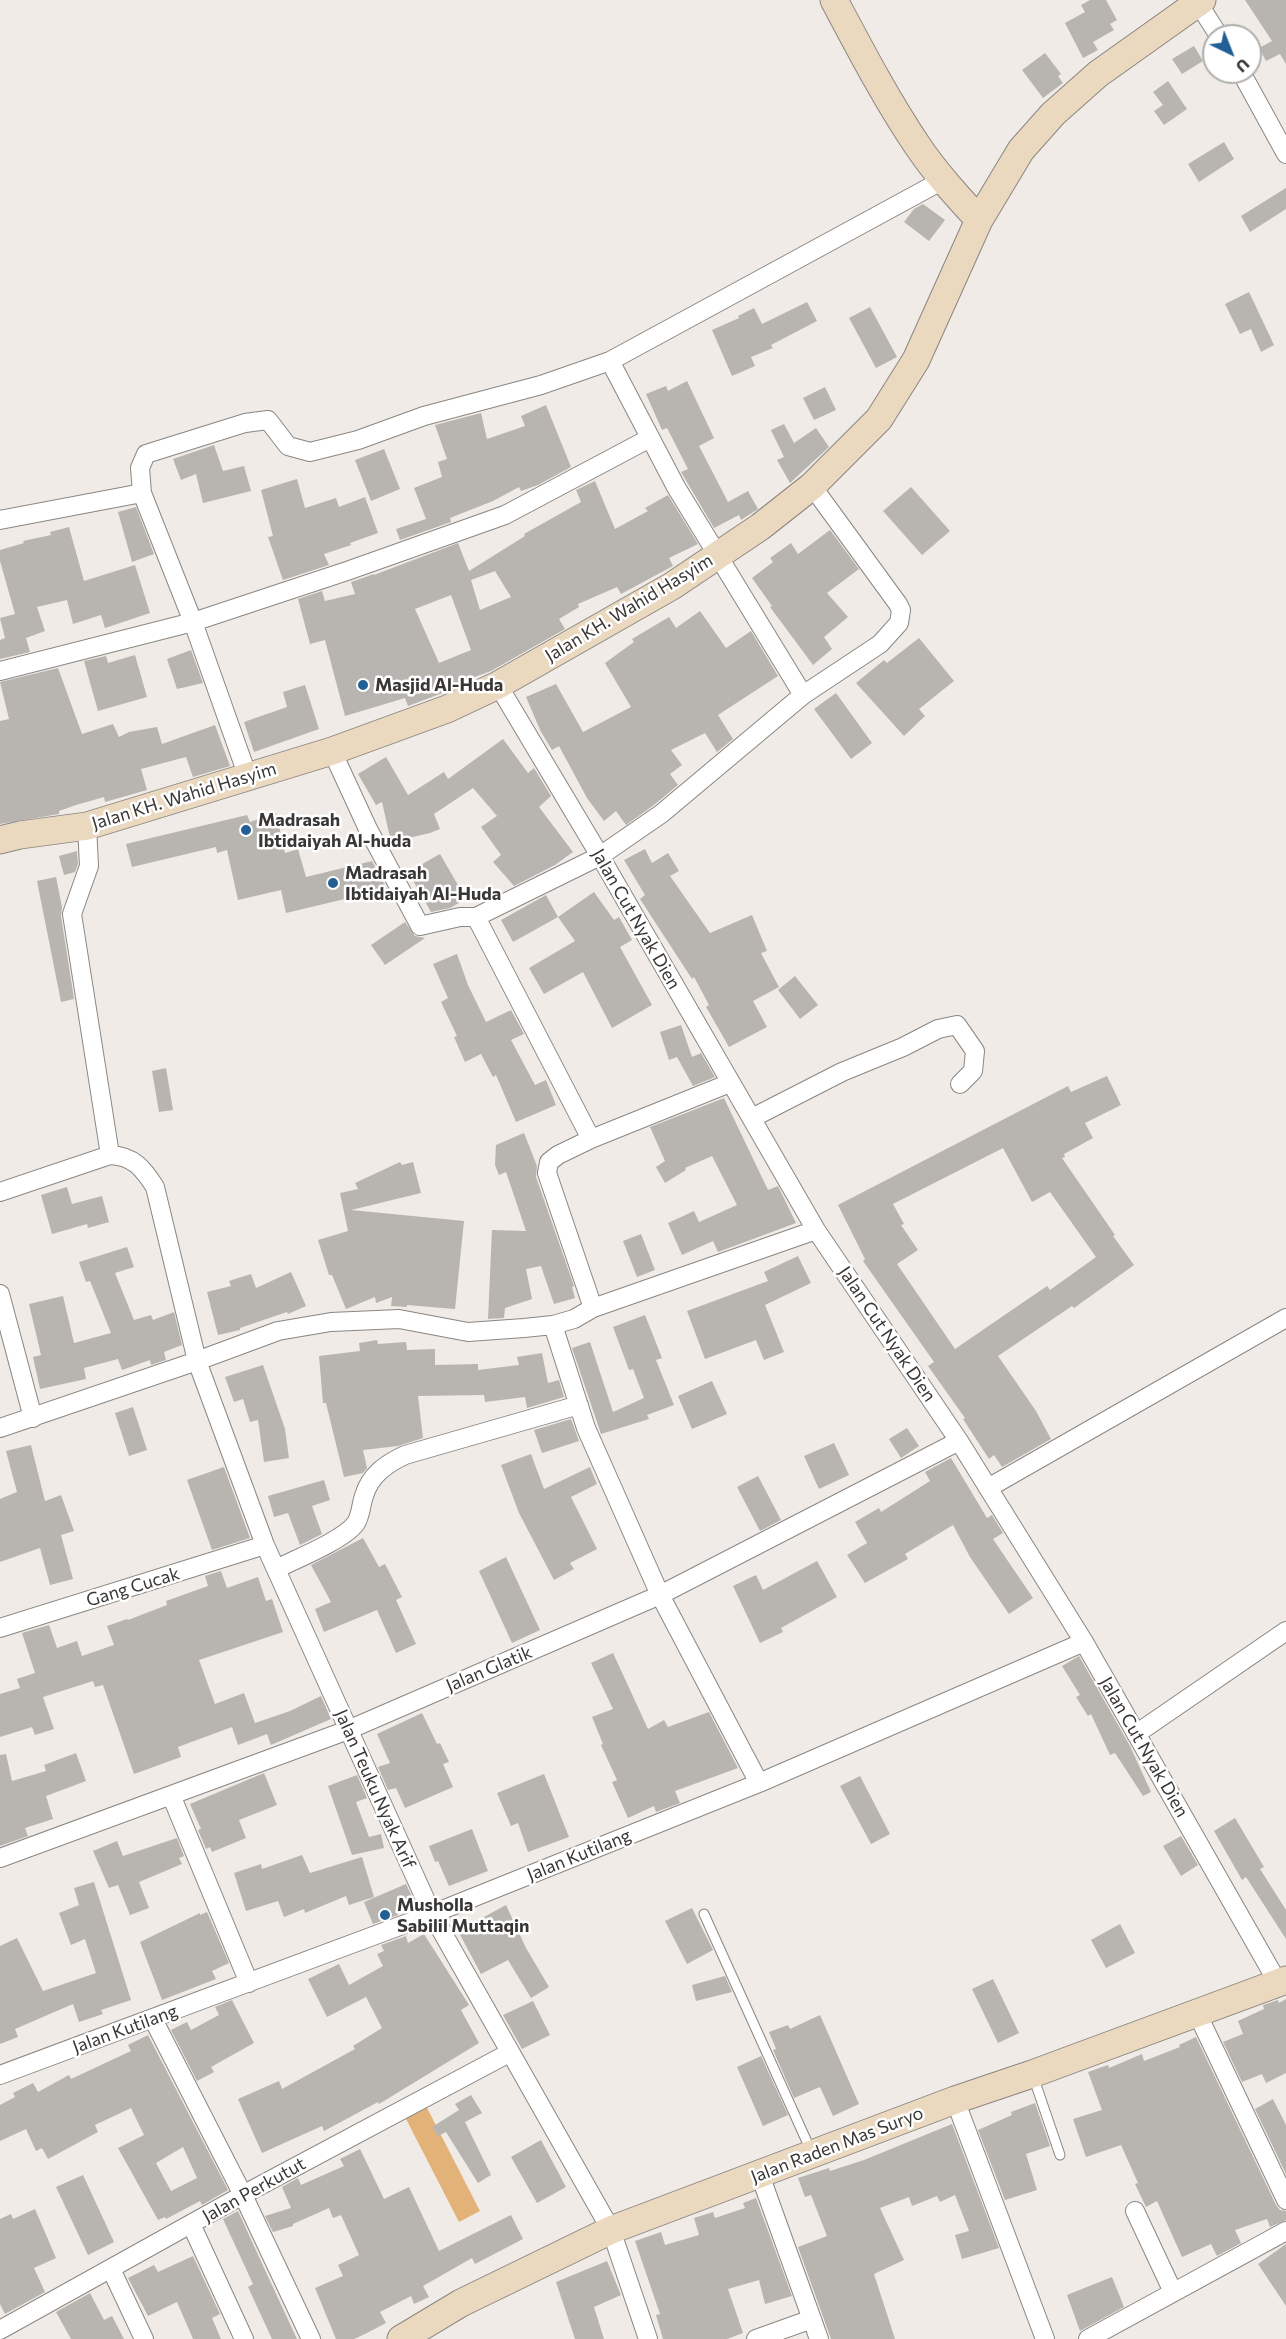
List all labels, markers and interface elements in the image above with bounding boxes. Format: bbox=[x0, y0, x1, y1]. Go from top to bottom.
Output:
north arrow bbox=[1202, 24, 1262, 84]
text: U bbox=[1233, 55, 1254, 77]
street label: Jalan KH. Wahid Hasyim bbox=[541, 549, 717, 667]
place label: Masjid Al-Huda bbox=[375, 674, 503, 696]
marker: Masjid Al-Huda bbox=[356, 678, 370, 692]
street label: Jalan KH. Wahid Hasyim bbox=[89, 758, 279, 834]
place label: Madrasah Ibtidaiyah Al-huda bbox=[258, 809, 411, 852]
marker: Madrasah Ibtidaiyah Al-huda bbox=[239, 823, 253, 837]
street label: Jalan Cut Nyak Dien bbox=[587, 845, 685, 993]
place label: Madrasah Ibtidaiyah Al-Huda bbox=[345, 862, 501, 904]
marker: Madrasah Ibtidaiyah Al-Huda bbox=[326, 876, 340, 890]
street label: Jalan Cut Nyak Dien bbox=[834, 1262, 940, 1406]
street label: Gang Cucak bbox=[84, 1563, 182, 1611]
street label: Jalan Glatik bbox=[443, 1641, 535, 1697]
street label: Jalan Cut Nyak Dien bbox=[1095, 1673, 1193, 1821]
street label: Jalan Teuku Nyak Arif bbox=[330, 1706, 420, 1872]
street label: Jalan Kutilang bbox=[524, 1824, 634, 1886]
place label: Musholla Sabilil Muttaqin bbox=[397, 1894, 529, 1936]
marker: Musholla Sabilil Muttaqin bbox=[378, 1908, 392, 1922]
street label: Jalan Kutilang bbox=[69, 2000, 181, 2058]
street label: Jalan Raden Mas Suryo bbox=[748, 2102, 926, 2188]
street label: Jalan Perkutut bbox=[199, 2153, 309, 2227]

